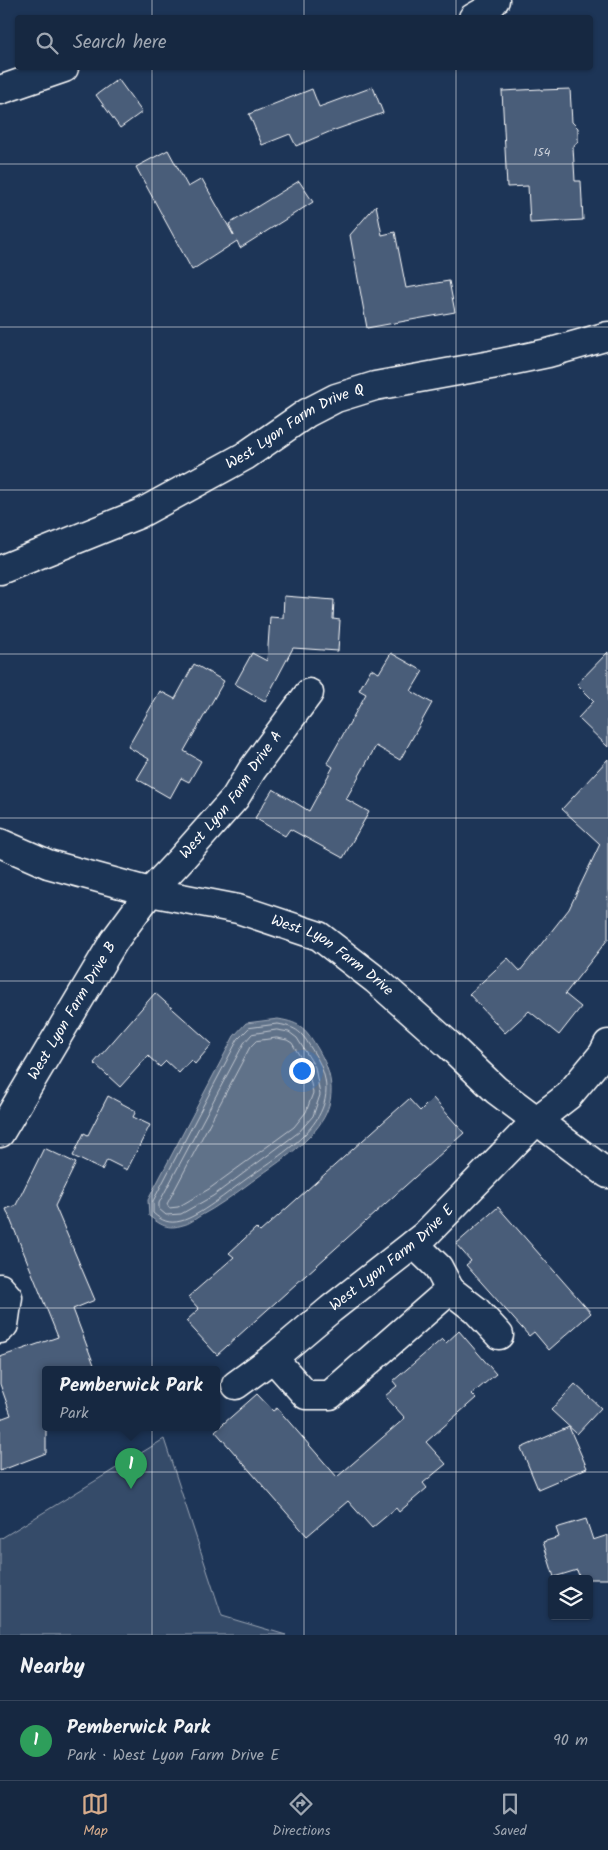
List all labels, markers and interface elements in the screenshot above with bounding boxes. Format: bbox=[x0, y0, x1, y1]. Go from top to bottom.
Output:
search box bbox=[15, 15, 593, 70]
text: Search here bbox=[73, 28, 167, 58]
icon: search bbox=[33, 29, 61, 57]
house number: 154 bbox=[534, 143, 551, 162]
street label: West Lyon Farm Drive Q bbox=[221, 378, 368, 476]
street label: West Lyon Farm Drive A bbox=[174, 726, 289, 865]
street label: West Lyon Farm Drive bbox=[268, 909, 399, 1002]
street label: West Lyon Farm Drive B bbox=[22, 937, 123, 1085]
your location bbox=[289, 1058, 315, 1084]
street label: West Lyon Farm Drive E bbox=[324, 1199, 461, 1318]
popup bbox=[42, 1366, 220, 1431]
text: Pemberwick Park bbox=[60, 1371, 202, 1401]
text: Park bbox=[60, 1401, 89, 1426]
pin: 1 bbox=[115, 1448, 147, 1489]
map controls bbox=[548, 1575, 593, 1620]
button: layers bbox=[548, 1575, 593, 1620]
text: Nearby bbox=[20, 1651, 85, 1684]
text: Pemberwick Park bbox=[67, 1713, 210, 1743]
text: 1 bbox=[34, 1728, 38, 1753]
text: 90 m bbox=[553, 1728, 588, 1753]
text: Park · West Lyon Farm Drive E bbox=[67, 1743, 280, 1768]
tab: Map bbox=[81, 1790, 109, 1842]
tab: Directions bbox=[272, 1790, 330, 1842]
tab: Saved bbox=[493, 1790, 527, 1842]

